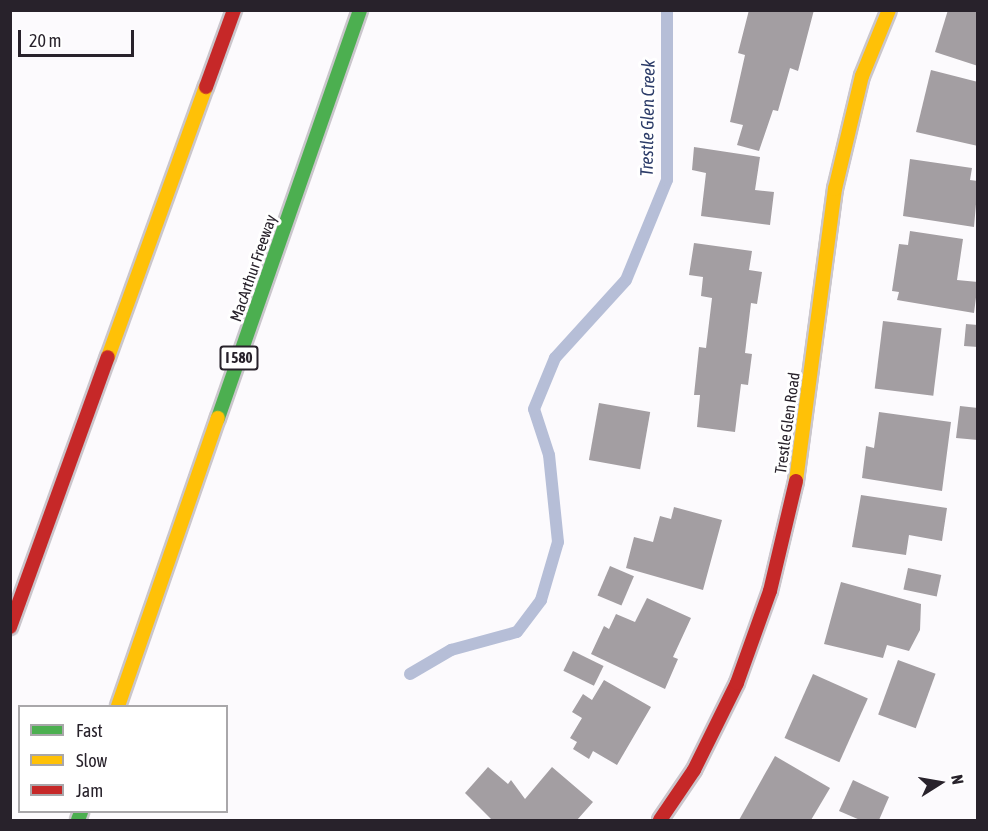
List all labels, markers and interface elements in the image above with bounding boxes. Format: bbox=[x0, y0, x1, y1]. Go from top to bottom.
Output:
scale bar bbox=[21, 18, 136, 56]
text: 20 m bbox=[29, 30, 61, 51]
water label: Trestle Glen Creek bbox=[636, 60, 660, 176]
street label: MacArthur Freeway bbox=[226, 212, 280, 324]
road number: I 580 bbox=[218, 346, 260, 370]
street label: Trestle Glen Road bbox=[770, 371, 804, 475]
legend bbox=[18, 705, 228, 813]
text: Fast bbox=[76, 720, 103, 741]
text: Slow bbox=[76, 750, 107, 771]
north arrow bbox=[910, 753, 970, 813]
text: N bbox=[948, 773, 967, 786]
text: Jam bbox=[76, 780, 103, 801]

